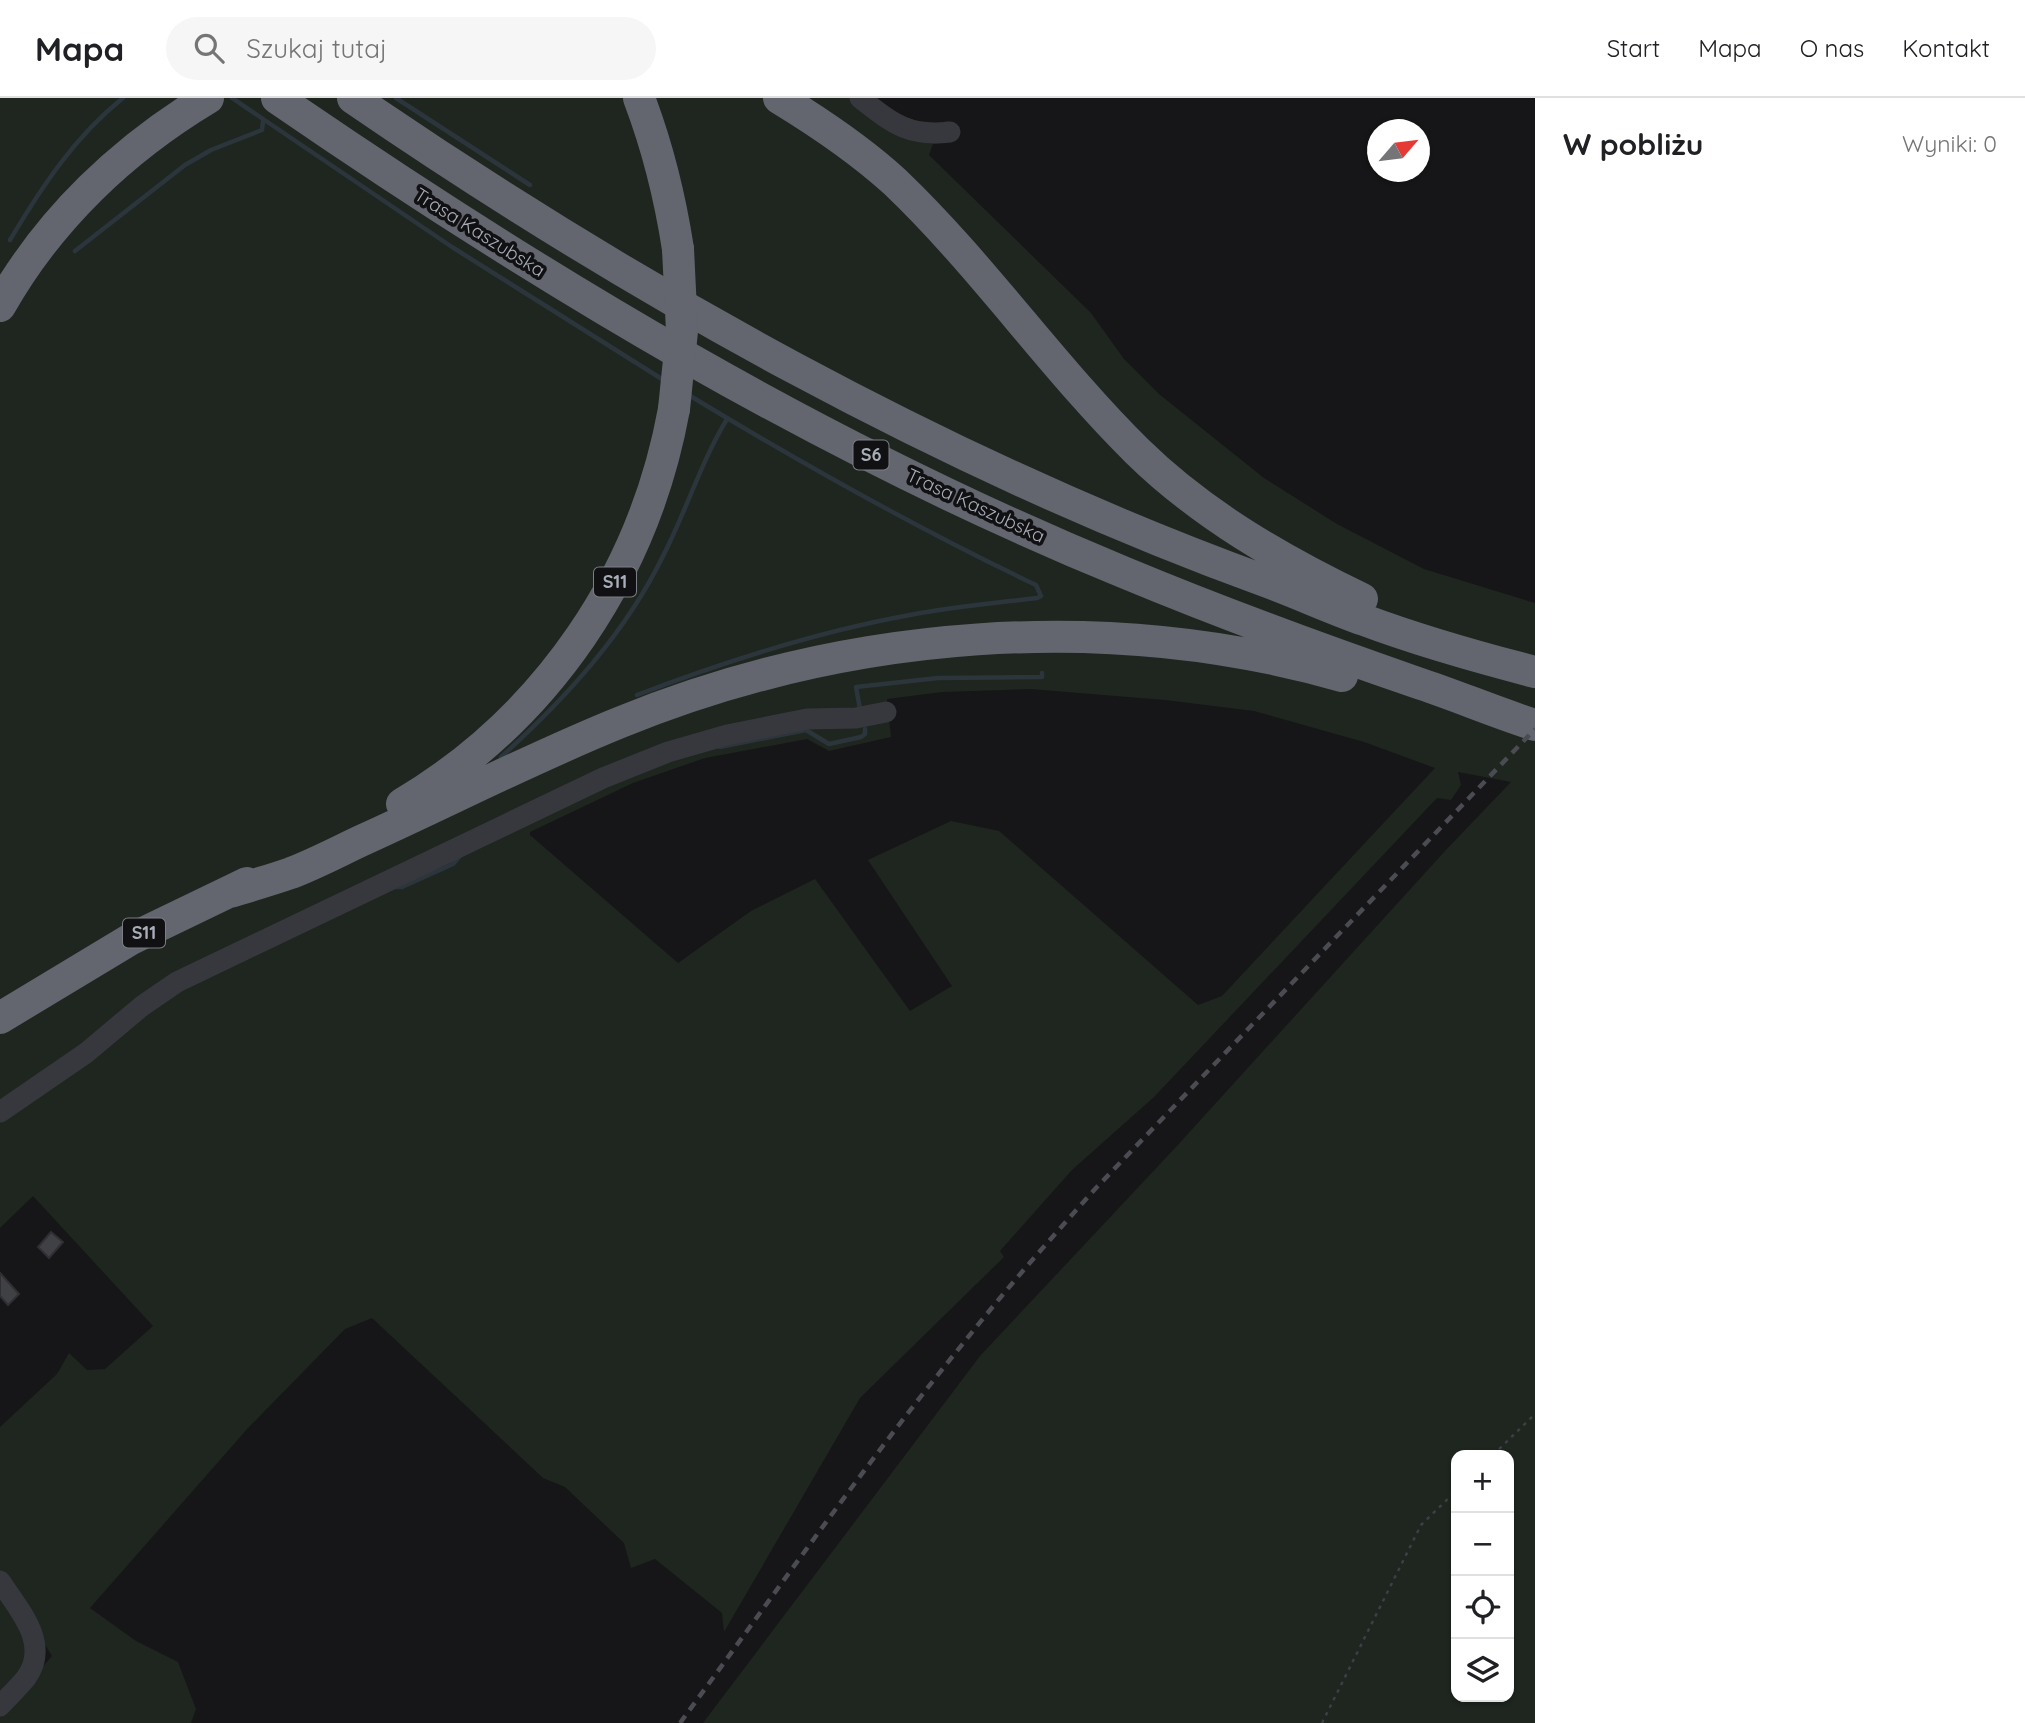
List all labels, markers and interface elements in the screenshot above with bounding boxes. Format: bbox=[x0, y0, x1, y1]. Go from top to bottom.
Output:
search box bbox=[166, 17, 656, 80]
text: Mapa bbox=[35, 28, 124, 69]
icon: search bbox=[190, 29, 228, 67]
text: Szukaj tutaj bbox=[246, 32, 387, 65]
text: Start bbox=[1607, 33, 1660, 63]
text: Mapa bbox=[1698, 33, 1762, 63]
text: O nas bbox=[1800, 33, 1864, 63]
text: Kontakt bbox=[1902, 33, 1990, 63]
north arrow bbox=[1367, 119, 1430, 182]
text: W pobliżu bbox=[1563, 125, 1703, 163]
text: Wyniki: 0 bbox=[1902, 129, 1997, 158]
street label: Trasa Kaszubska bbox=[410, 182, 550, 282]
road number: S6 bbox=[854, 440, 888, 470]
street label: Trasa Kaszubska bbox=[903, 462, 1049, 548]
road number: S11 bbox=[594, 568, 636, 596]
road number: S11 bbox=[123, 918, 165, 948]
map controls bbox=[1451, 1450, 1514, 1702]
button: + bbox=[1451, 1450, 1514, 1513]
button: − bbox=[1451, 1513, 1514, 1576]
button: locate bbox=[1451, 1576, 1514, 1639]
button: layers bbox=[1451, 1639, 1514, 1702]

